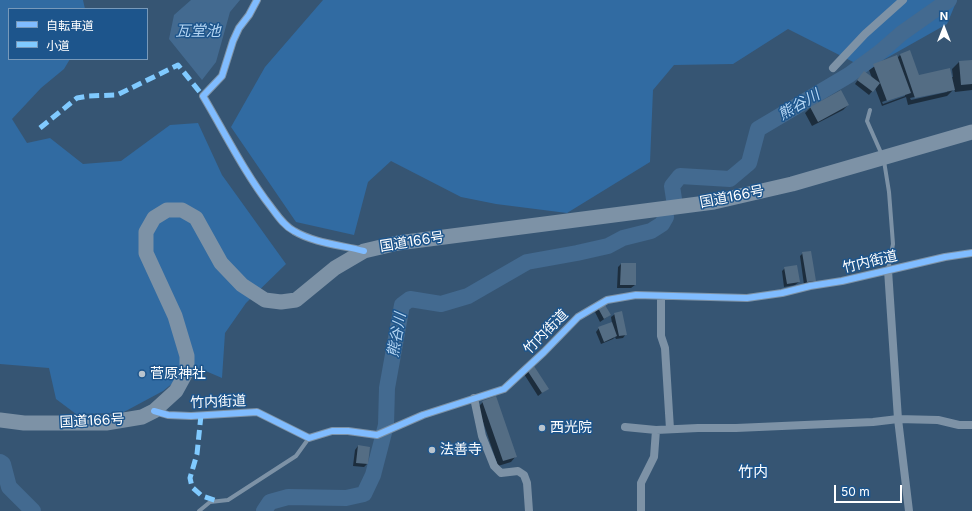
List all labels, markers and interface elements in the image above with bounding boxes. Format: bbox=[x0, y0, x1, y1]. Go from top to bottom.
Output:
legend bbox=[8, 8, 148, 60]
north arrow bbox=[924, 8, 964, 48]
text: N bbox=[940, 9, 948, 23]
text: 自転車道 bbox=[46, 18, 94, 33]
water label: 瓦堂池 bbox=[176, 22, 220, 40]
text: 小道 bbox=[46, 38, 70, 53]
water label: 熊谷川 bbox=[775, 86, 823, 124]
street label: 国道166号 bbox=[698, 183, 766, 211]
street label: 国道166号 bbox=[379, 229, 445, 255]
street label: 竹内街道 bbox=[841, 248, 899, 276]
street label: 竹内街道 bbox=[520, 306, 572, 358]
water label: 熊谷川 bbox=[384, 311, 410, 359]
place label: 菅原神社 bbox=[150, 366, 206, 382]
marker: 菅原神社 bbox=[137, 369, 147, 379]
street label: 竹内街道 bbox=[190, 393, 246, 411]
street label: 国道166号 bbox=[59, 411, 125, 431]
place label: 西光院 bbox=[550, 420, 592, 436]
marker: 西光院 bbox=[537, 423, 547, 433]
place label: 法善寺 bbox=[440, 442, 482, 458]
marker: 法善寺 bbox=[427, 445, 437, 455]
district label: 竹内 bbox=[738, 463, 768, 481]
scale bar bbox=[836, 477, 904, 503]
text: 50 m bbox=[841, 484, 870, 499]

